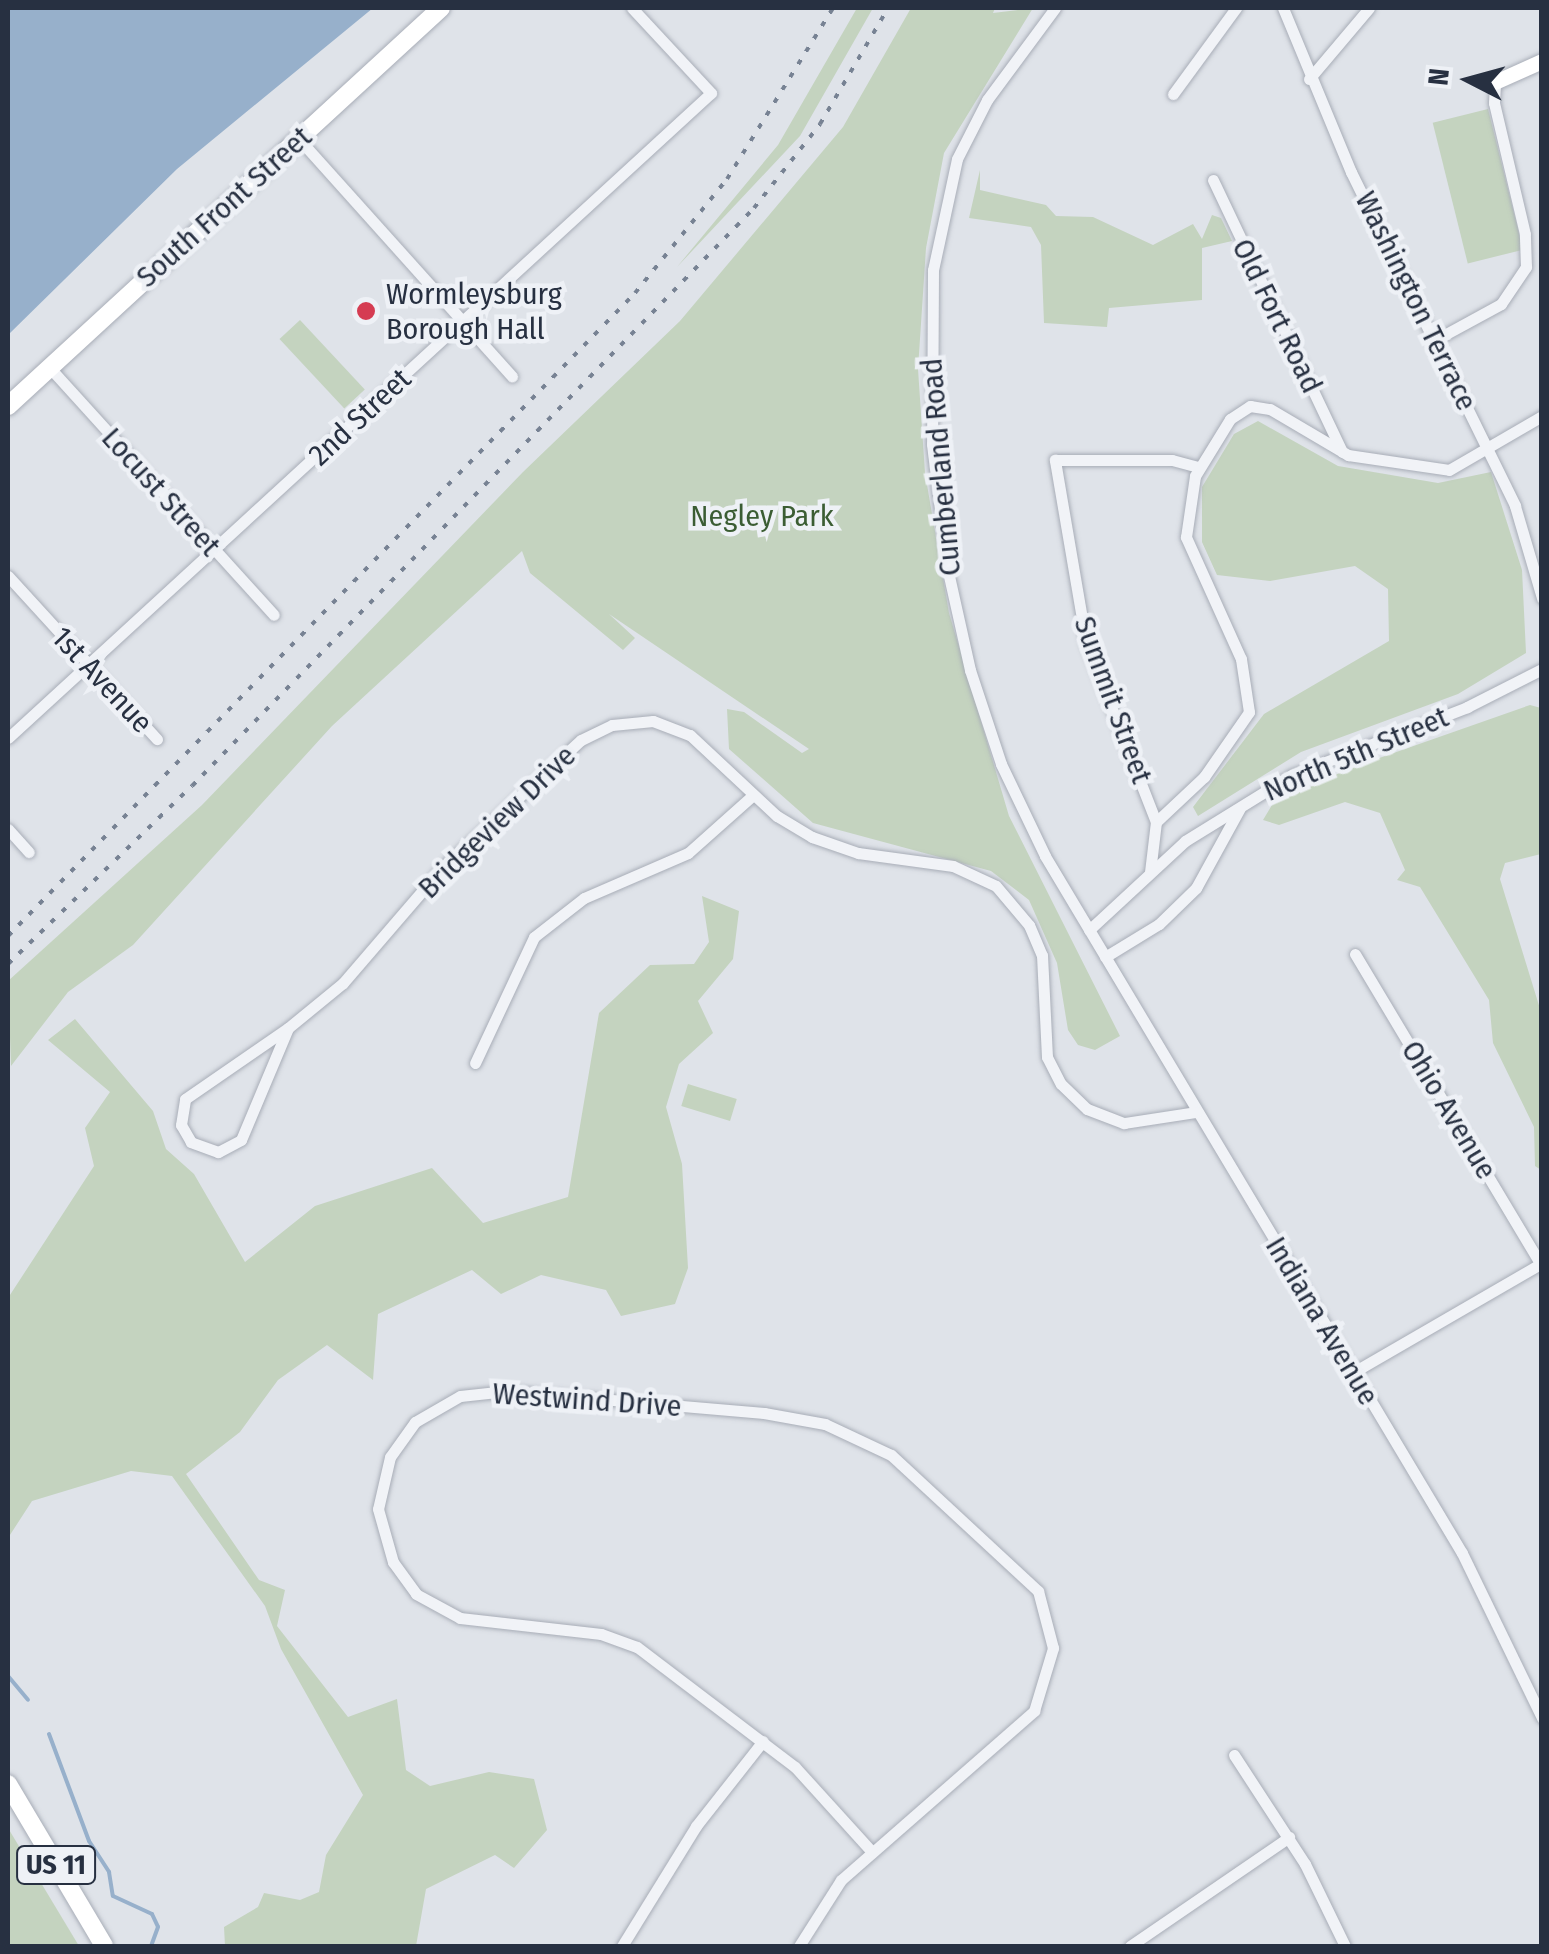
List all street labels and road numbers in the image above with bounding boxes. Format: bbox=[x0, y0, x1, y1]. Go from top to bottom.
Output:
street label: South Front Street bbox=[129, 119, 319, 295]
street label: Washington Terrace bbox=[1347, 186, 1485, 416]
street label: Old Fort Road bbox=[1224, 233, 1330, 399]
street label: Cumberland Road bbox=[914, 357, 968, 577]
street label: 2nd Street bbox=[302, 361, 418, 473]
street label: Locust Street bbox=[94, 420, 228, 564]
street label: Summit Street bbox=[1066, 612, 1160, 788]
street label: 1st Avenue bbox=[44, 620, 160, 740]
street label: North 5th Street bbox=[1258, 699, 1454, 809]
street label: Bridgeview Drive bbox=[411, 738, 583, 906]
street label: Ohio Avenue bbox=[1394, 1034, 1504, 1186]
street label: Indiana Avenue bbox=[1258, 1230, 1386, 1412]
street label: Westwind Drive bbox=[491, 1375, 683, 1425]
road number: US 11 bbox=[16, 1842, 96, 1888]

